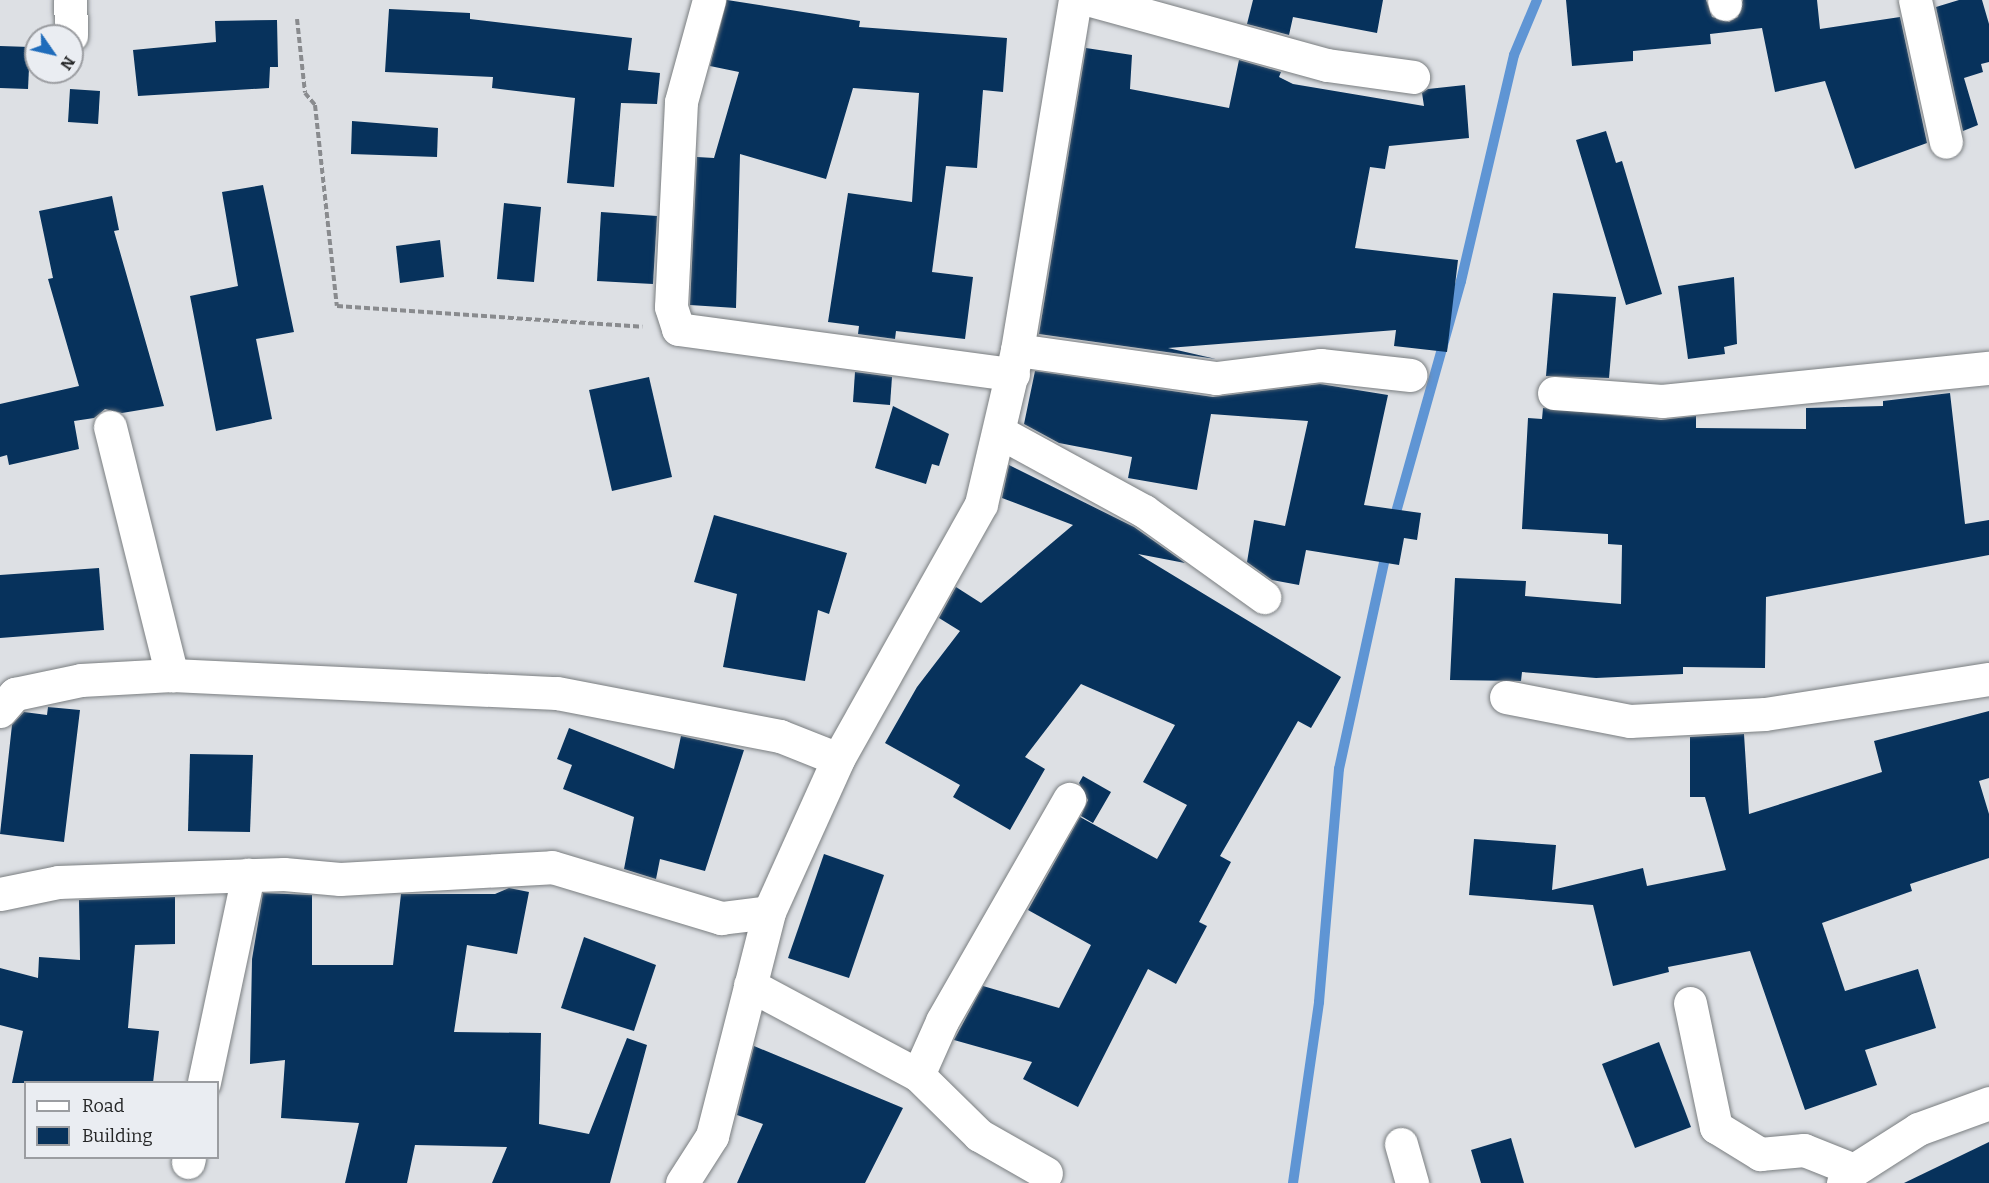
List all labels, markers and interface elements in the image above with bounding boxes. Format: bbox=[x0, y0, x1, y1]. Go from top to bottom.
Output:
north arrow bbox=[24, 24, 84, 84]
text: N bbox=[56, 53, 79, 74]
legend bbox=[24, 1081, 219, 1159]
text: Road bbox=[82, 1095, 124, 1117]
text: Building bbox=[82, 1125, 153, 1147]

